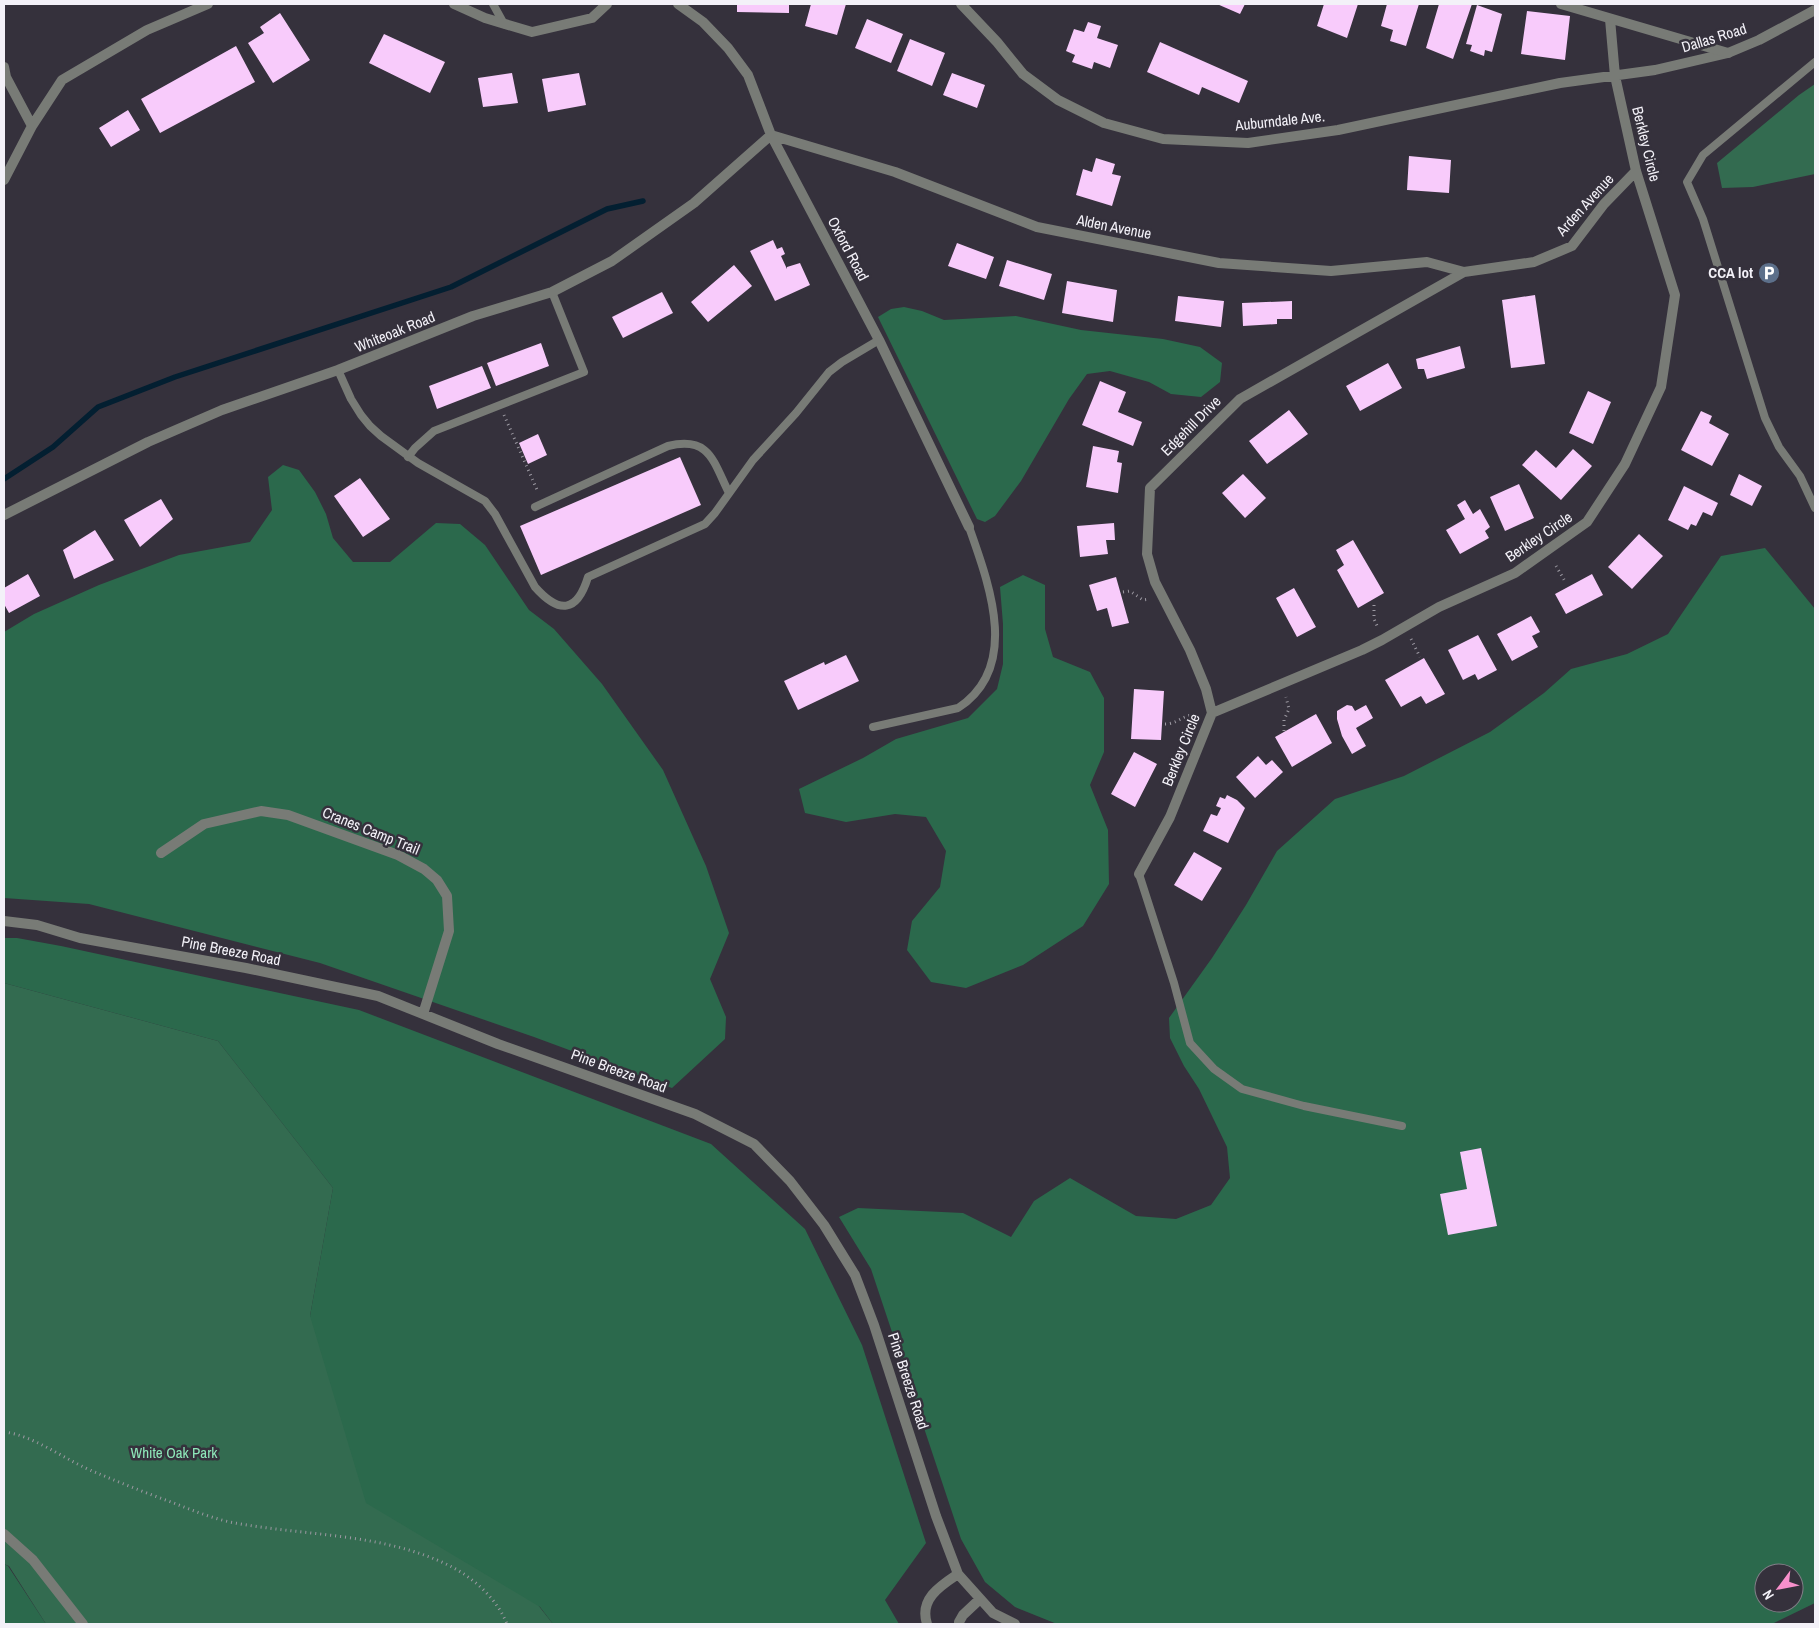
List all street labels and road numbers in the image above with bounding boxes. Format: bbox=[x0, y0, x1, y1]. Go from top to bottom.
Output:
street label: Dallas Road bbox=[1679, 18, 1749, 57]
street label: Berkley Circle bbox=[1627, 104, 1666, 184]
street label: Auburndale Ave. bbox=[1233, 105, 1326, 136]
street label: Arden Avenue bbox=[1550, 169, 1618, 241]
street label: Alden Avenue bbox=[1074, 209, 1153, 244]
street label: Oxford Road bbox=[823, 213, 874, 284]
street label: Whiteoak Road bbox=[352, 306, 438, 357]
street label: Edgehill Drive bbox=[1156, 391, 1225, 460]
street label: Berkley Circle bbox=[1501, 506, 1576, 567]
street label: Berkley Circle bbox=[1156, 710, 1205, 789]
street label: Cranes Camp Trail bbox=[319, 801, 423, 860]
street label: Pine Breeze Road bbox=[180, 931, 282, 970]
street label: Pine Breeze Road bbox=[568, 1043, 670, 1098]
street label: Pine Breeze Road bbox=[883, 1330, 934, 1432]

